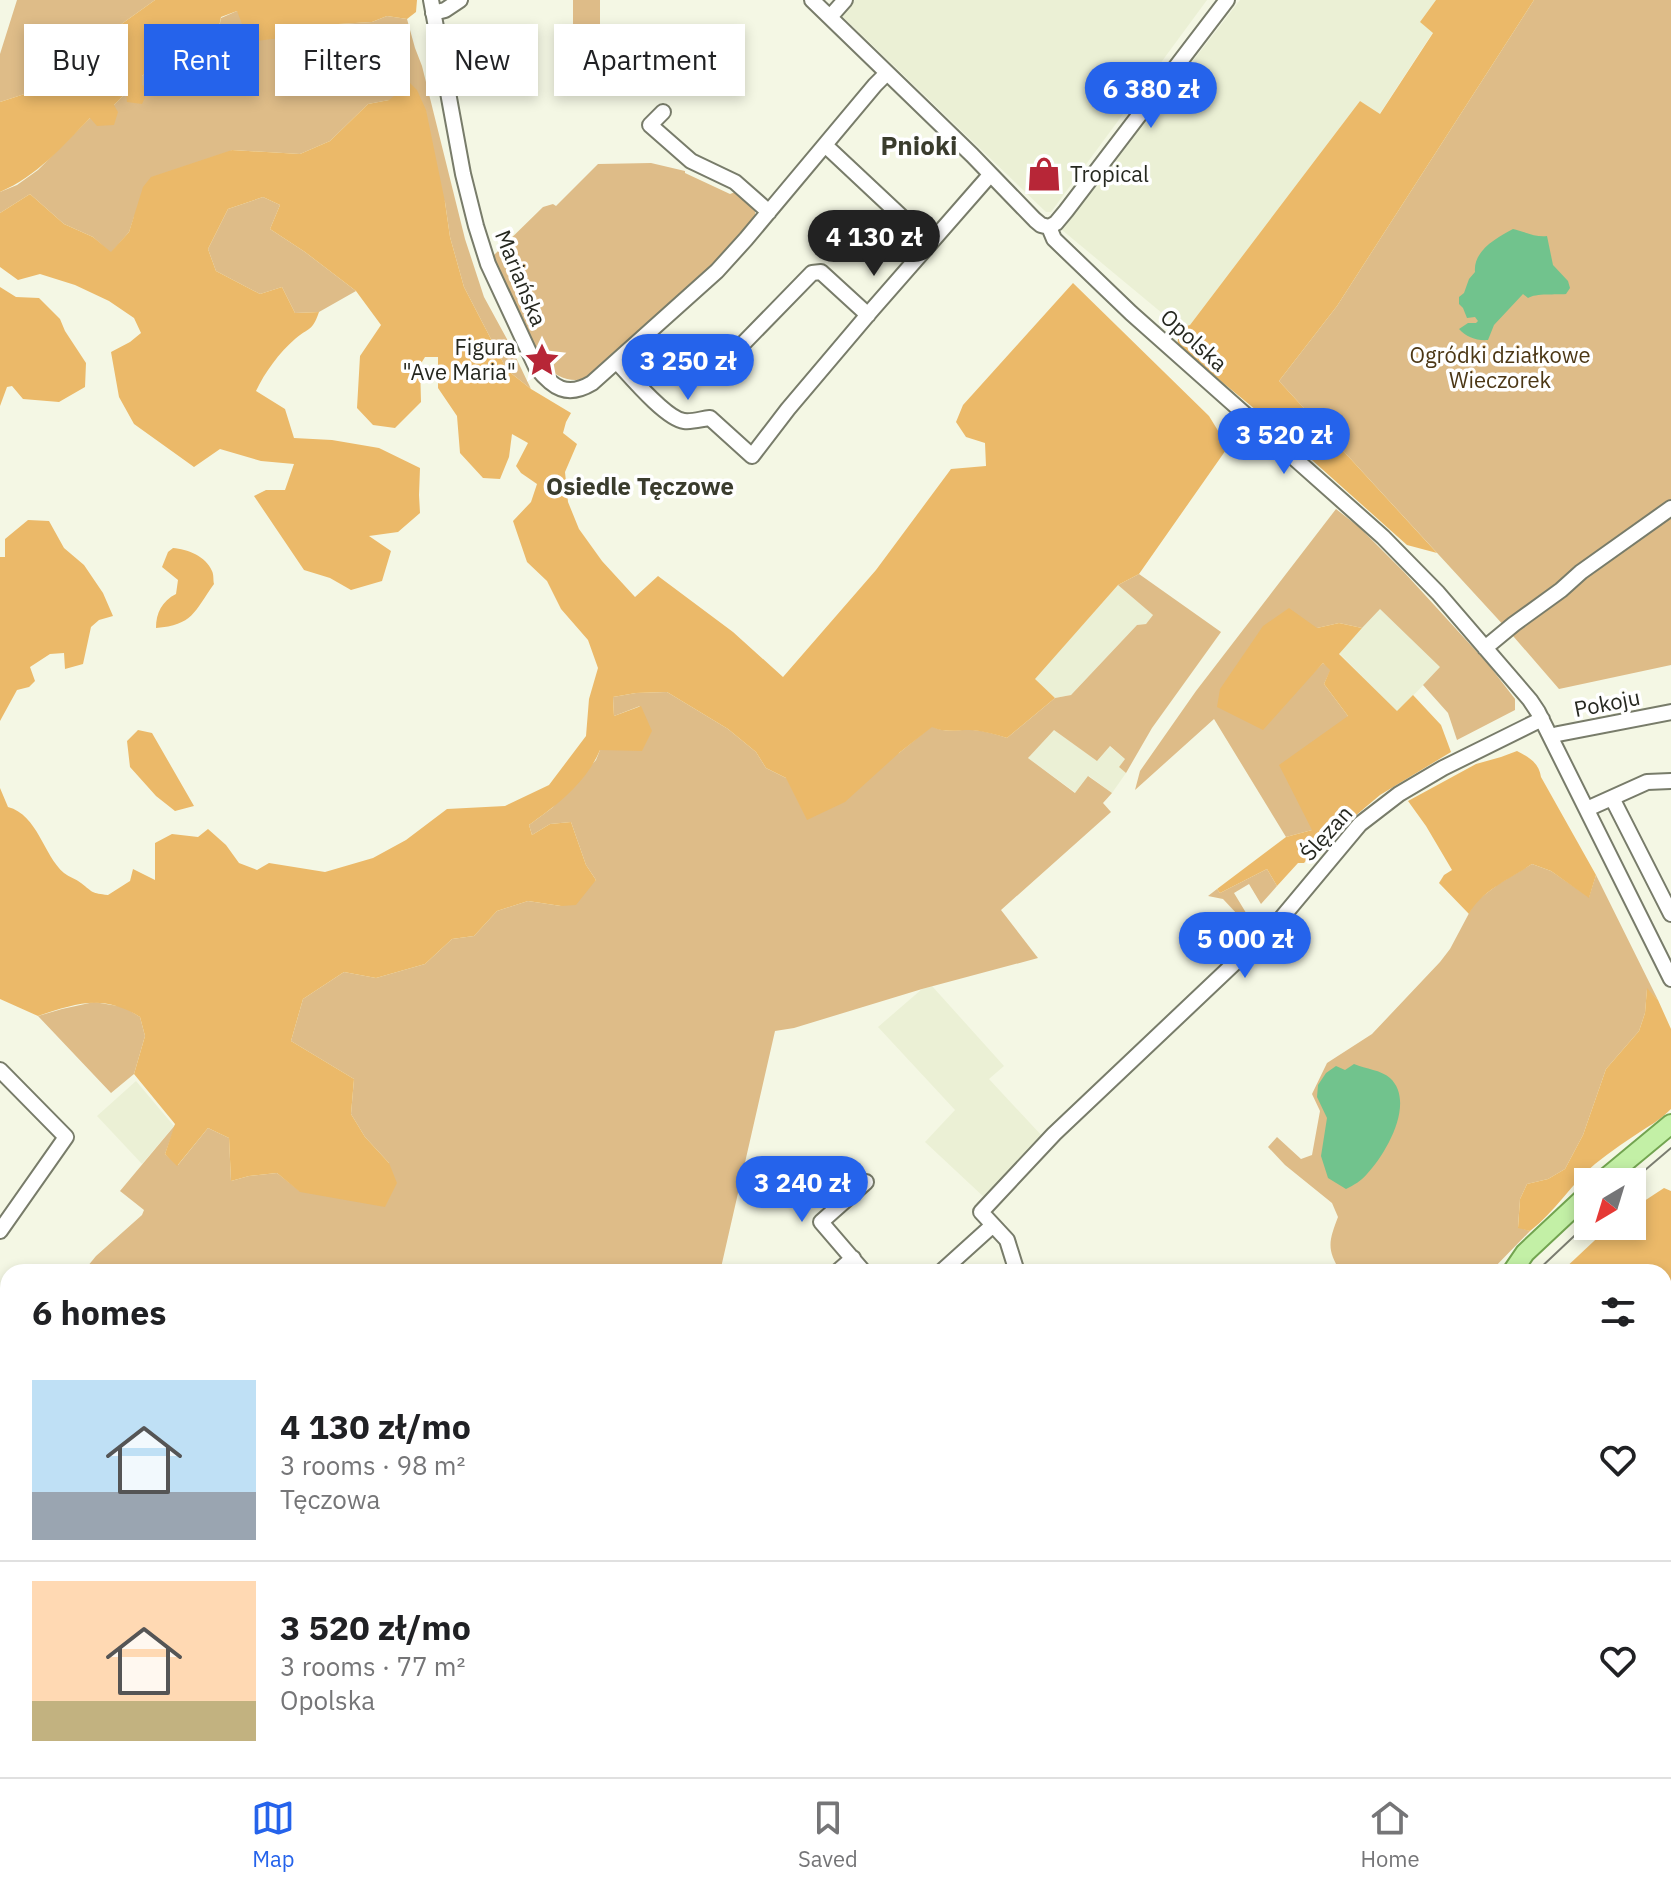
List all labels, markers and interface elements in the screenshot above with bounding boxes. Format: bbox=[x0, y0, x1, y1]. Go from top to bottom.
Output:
chip: Buy bbox=[24, 24, 128, 96]
chip: Rent bbox=[144, 24, 259, 96]
chip: Filters bbox=[275, 24, 410, 96]
chip: New bbox=[426, 24, 538, 96]
chip: Apartment bbox=[554, 24, 745, 96]
pin: 6 380 zł bbox=[1068, 62, 1234, 130]
text: 6 380 zł bbox=[1103, 71, 1199, 105]
district label: Pnioki bbox=[881, 128, 957, 162]
shop icon: Tropical bbox=[1025, 155, 1063, 193]
place label: Tropical bbox=[1070, 159, 1149, 188]
pin: 4 130 zł bbox=[791, 210, 957, 278]
text: 4 130 zł bbox=[826, 219, 922, 253]
street label: Mariańska bbox=[489, 225, 554, 330]
street label: Opolska bbox=[1155, 302, 1234, 378]
place label: Figura "Ave Maria" bbox=[402, 332, 516, 386]
pin: 3 250 zł bbox=[605, 334, 771, 402]
park label: Ogródki działkowe Wieczorek bbox=[1409, 340, 1591, 394]
place icon: Figura "Ave Maria" bbox=[523, 341, 561, 379]
text: 3 250 zł bbox=[640, 343, 736, 377]
pin: 3 520 zł bbox=[1201, 408, 1367, 476]
text: 3 520 zł bbox=[1236, 417, 1332, 451]
district label: Osiedle Tęczowe bbox=[546, 470, 734, 502]
street label: Pokoju bbox=[1571, 682, 1642, 723]
street label: Ślęzan bbox=[1293, 799, 1358, 867]
pin: 5 000 zł bbox=[1162, 912, 1328, 980]
text: 5 000 zł bbox=[1197, 921, 1293, 955]
pin: 3 240 zł bbox=[719, 1156, 885, 1224]
text: 3 240 zł bbox=[754, 1165, 850, 1199]
north arrow bbox=[1574, 1168, 1646, 1240]
map controls bbox=[1574, 1168, 1646, 1240]
text: 6 homes bbox=[32, 1290, 167, 1334]
icon: filters bbox=[1596, 1290, 1640, 1334]
text: 4 130 zł/mo bbox=[280, 1404, 471, 1448]
icon: home bbox=[96, 1412, 192, 1508]
icon: heart bbox=[1596, 1438, 1640, 1482]
text: 3 rooms · 98 m² bbox=[280, 1448, 465, 1482]
text: Tęczowa bbox=[280, 1482, 380, 1516]
text: 3 520 zł/mo bbox=[280, 1605, 471, 1649]
icon: home bbox=[96, 1613, 192, 1709]
icon: heart bbox=[1596, 1639, 1640, 1683]
text: 3 rooms · 77 m² bbox=[280, 1649, 465, 1683]
text: Opolska bbox=[280, 1683, 375, 1717]
tab: Map bbox=[251, 1796, 295, 1873]
tab: Saved bbox=[798, 1796, 858, 1873]
tab: Home bbox=[1360, 1796, 1420, 1873]

